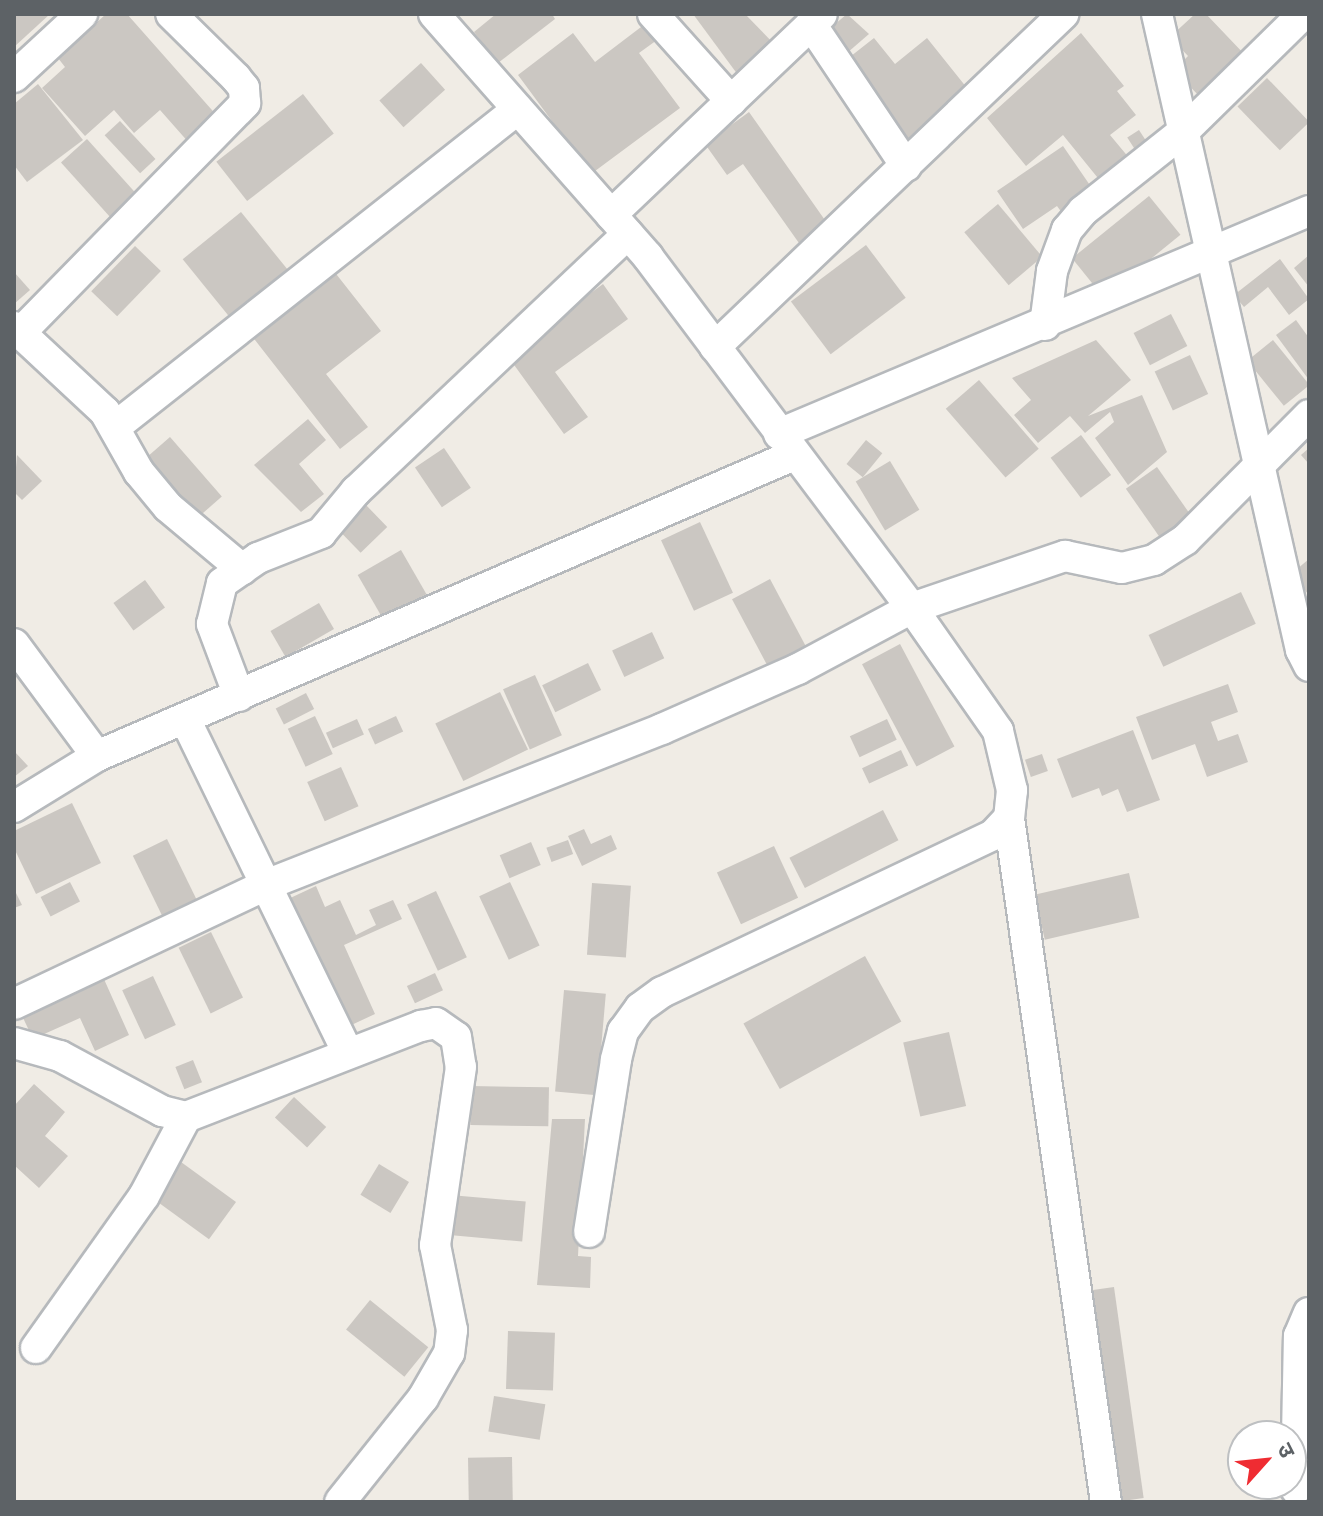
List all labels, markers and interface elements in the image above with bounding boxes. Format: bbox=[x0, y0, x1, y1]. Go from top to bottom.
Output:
north arrow bbox=[1227, 1420, 1307, 1500]
text: उ bbox=[1271, 1438, 1302, 1462]

